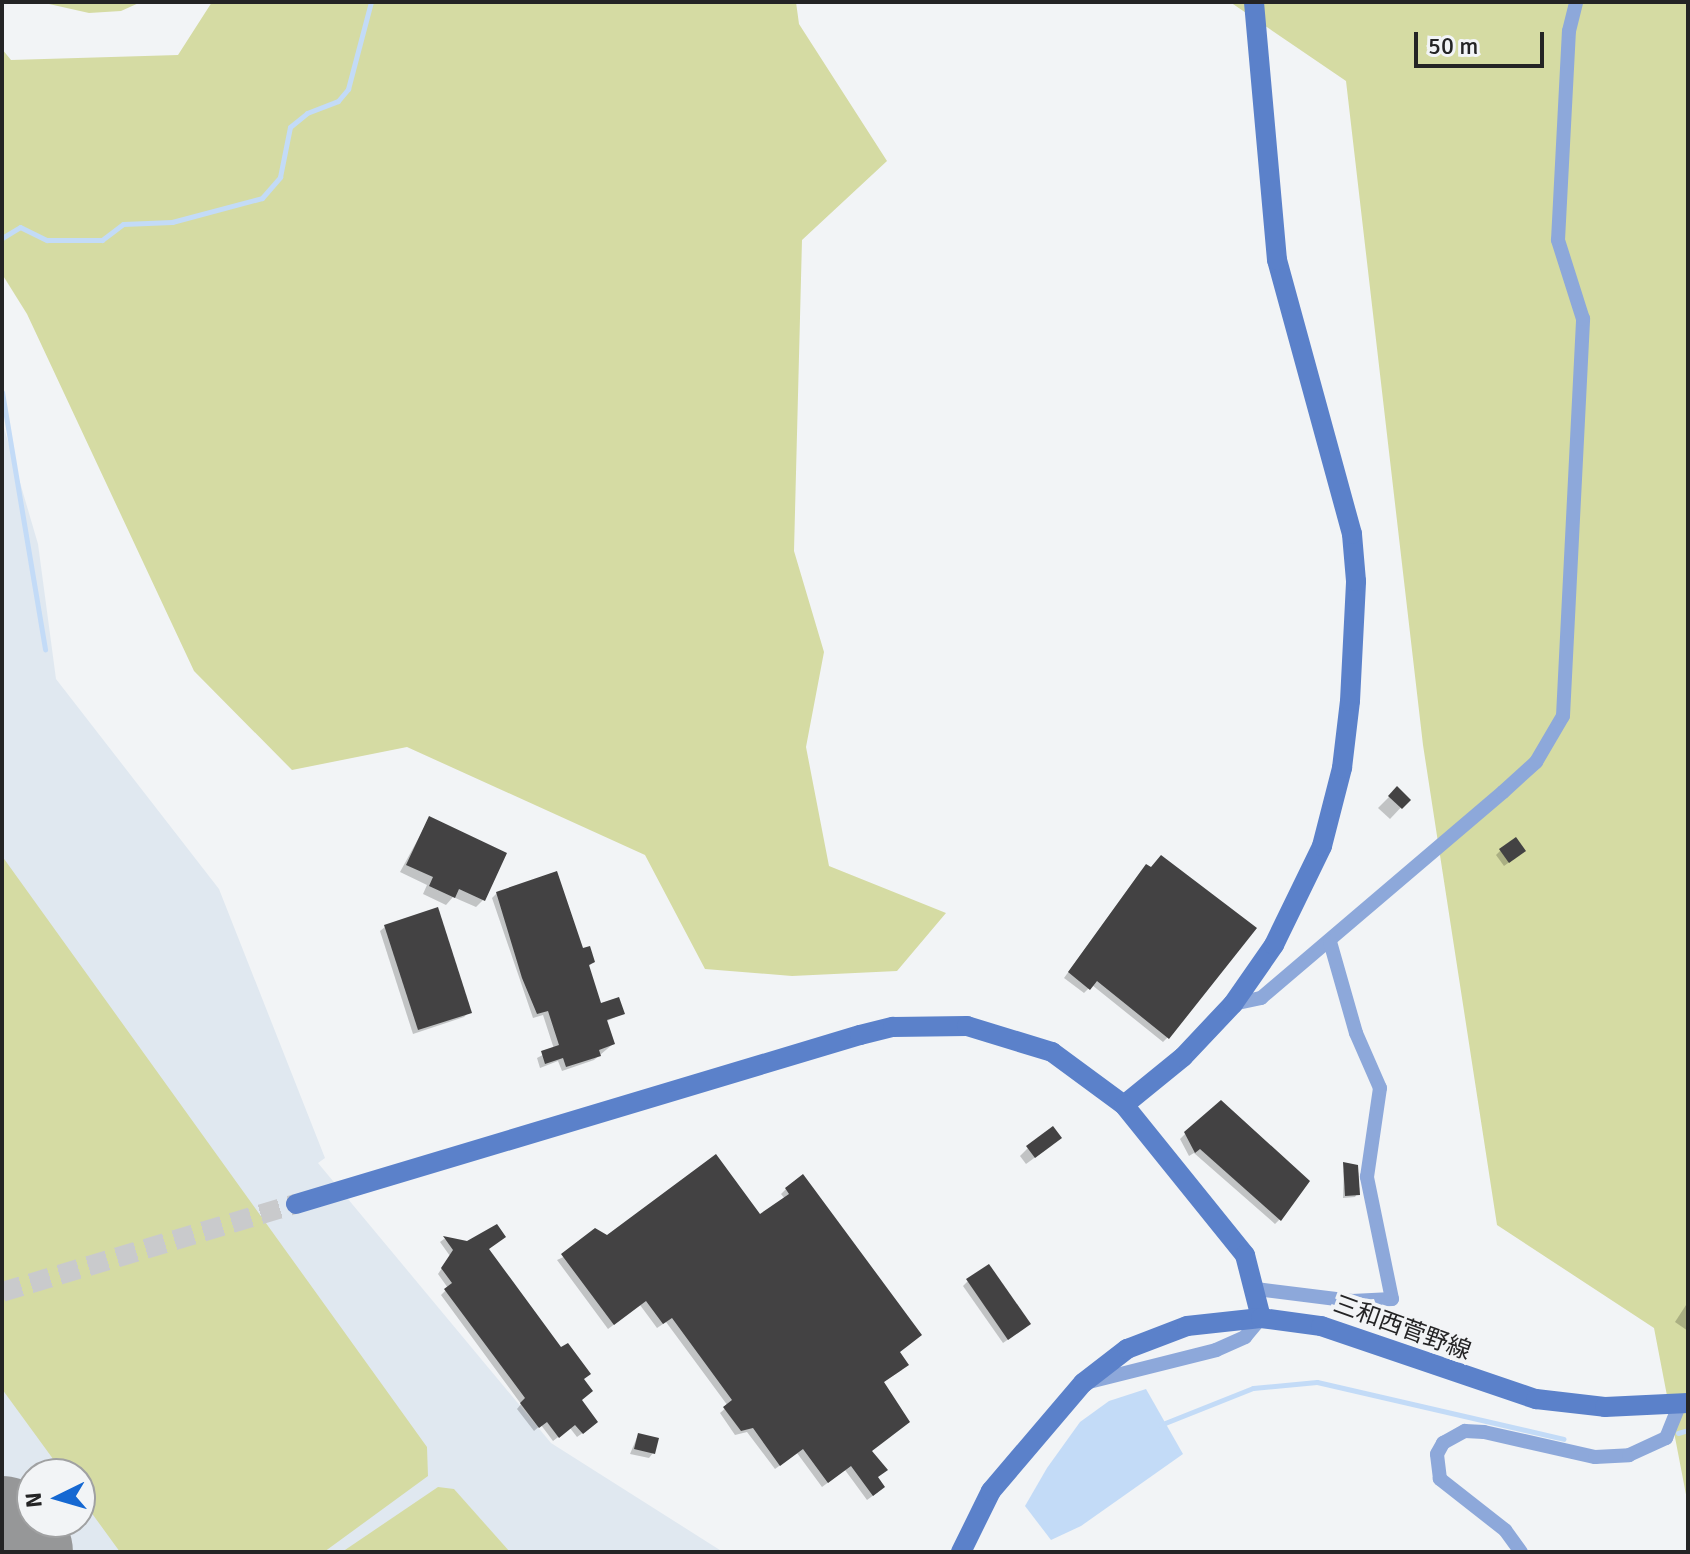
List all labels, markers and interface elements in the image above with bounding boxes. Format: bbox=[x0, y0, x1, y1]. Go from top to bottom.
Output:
scale bar bbox=[1418, 16, 1548, 66]
text: 50 m bbox=[1428, 31, 1478, 61]
street label: 三和西菅野線 bbox=[1329, 1290, 1475, 1366]
north arrow bbox=[16, 1458, 96, 1538]
text: N bbox=[19, 1491, 48, 1509]

